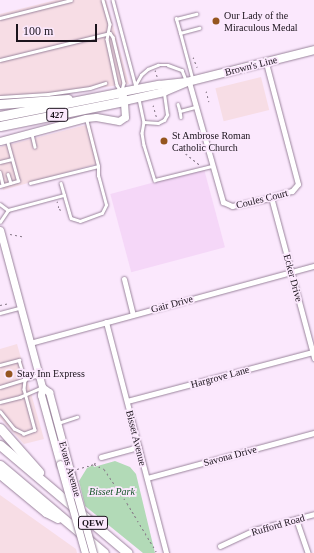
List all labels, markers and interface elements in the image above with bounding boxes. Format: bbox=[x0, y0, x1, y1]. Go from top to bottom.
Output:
place label: Our Lady of the Miraculous Medal bbox=[224, 9, 298, 32]
scale bar bbox=[18, 16, 99, 42]
marker: Our Lady of the Miraculous Medal bbox=[211, 16, 221, 26]
text: 100 m bbox=[23, 24, 53, 38]
street label: Brown's Line bbox=[223, 54, 279, 78]
road number: 427 bbox=[46, 108, 68, 122]
place label: St Ambrose Roman Catholic Church bbox=[172, 129, 251, 152]
marker: St Ambrose Roman Catholic Church bbox=[159, 136, 169, 146]
street label: Coules Court bbox=[235, 187, 289, 211]
street label: Ecker Drive bbox=[281, 253, 305, 303]
street label: Gair Drive bbox=[150, 293, 194, 315]
street label: Hargrove Lane bbox=[189, 363, 251, 391]
place label: Stay Inn Express bbox=[17, 368, 85, 380]
marker: Stay Inn Express bbox=[4, 369, 14, 379]
street label: Bisset Avenue bbox=[123, 409, 149, 467]
street label: Evans Avenue bbox=[56, 440, 84, 498]
street label: Savona Drive bbox=[202, 443, 258, 469]
park label: Bisset Park bbox=[89, 486, 135, 498]
street label: Rufford Road bbox=[250, 512, 306, 538]
road number: QEW bbox=[77, 516, 109, 530]

